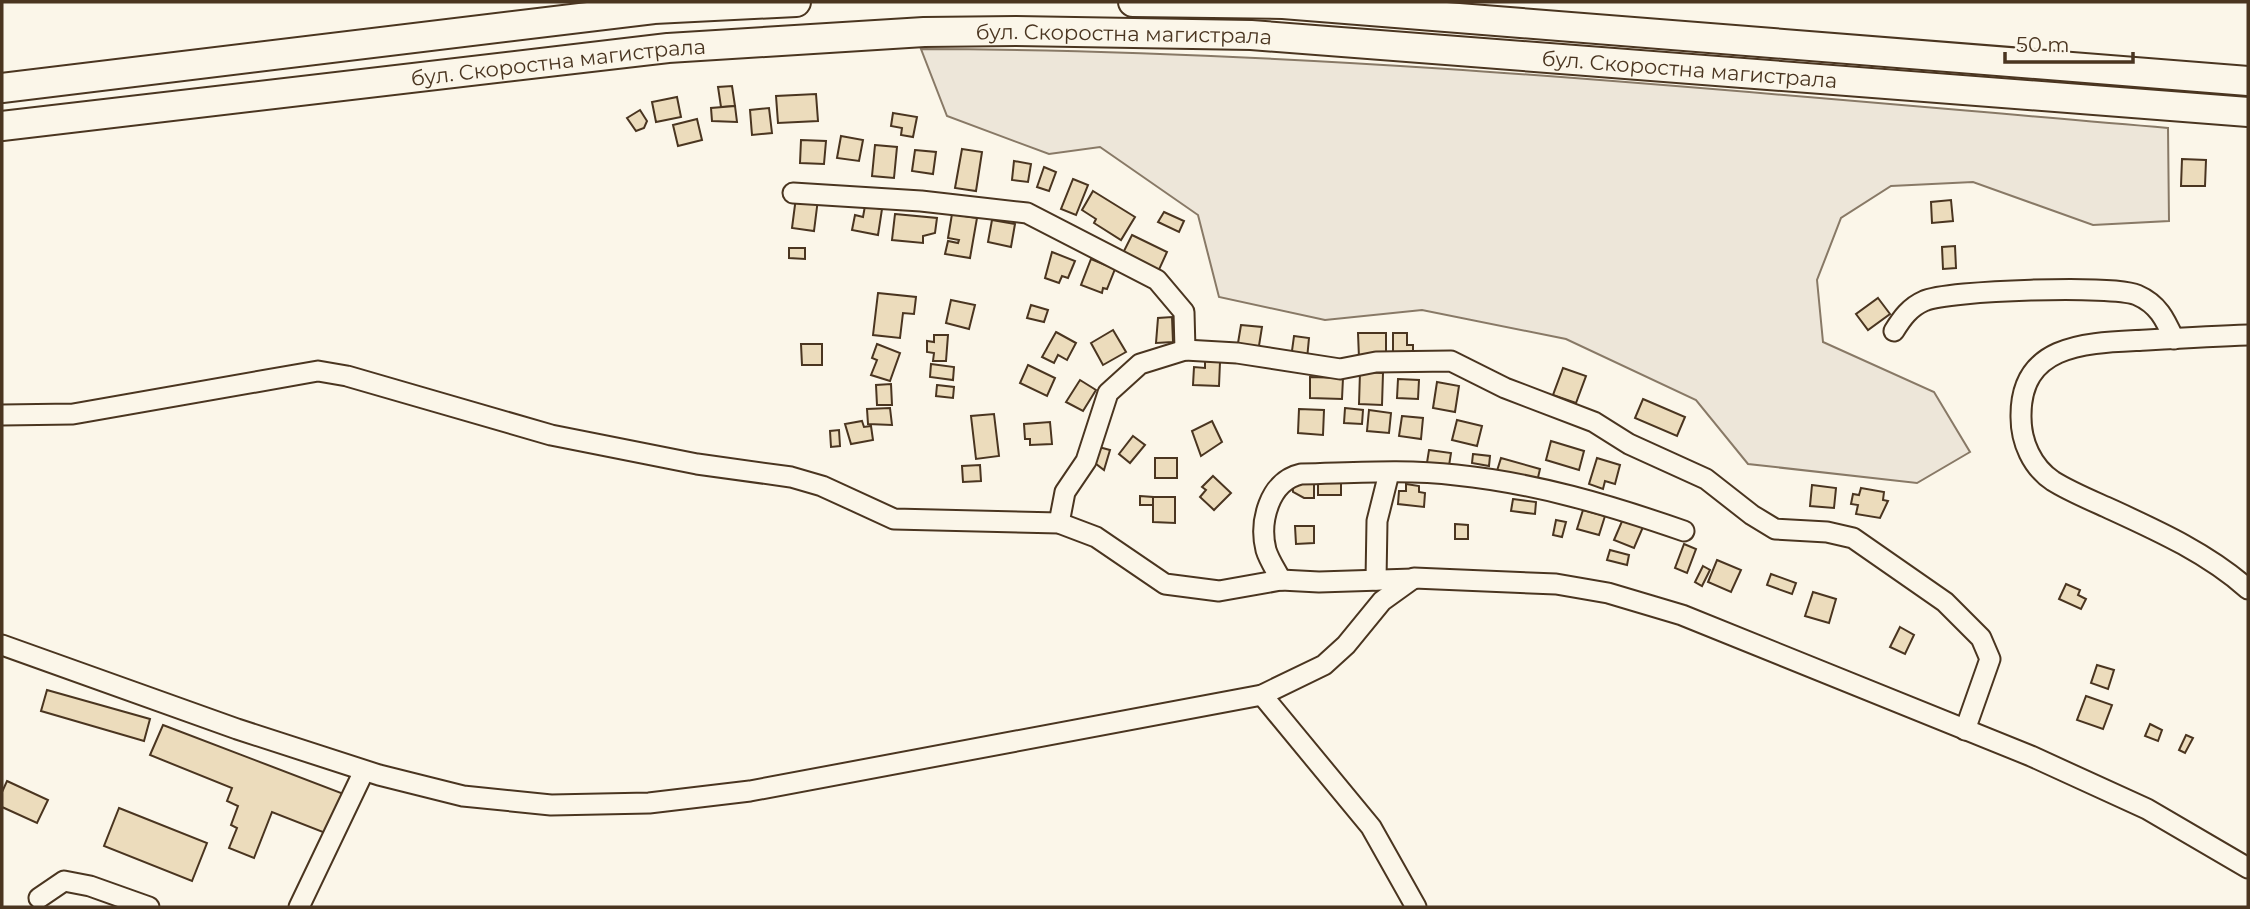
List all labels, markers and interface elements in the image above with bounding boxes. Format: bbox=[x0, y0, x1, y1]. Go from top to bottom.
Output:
street label: бул. Скоростна магистрала bbox=[976, 18, 1273, 49]
scale bar bbox=[2005, 21, 2133, 65]
text: 50 m bbox=[2016, 32, 2070, 57]
street label: бул. Скоростна магистрала bbox=[409, 33, 706, 91]
street label: бул. Скоростна магистрала bbox=[1541, 45, 1838, 93]

